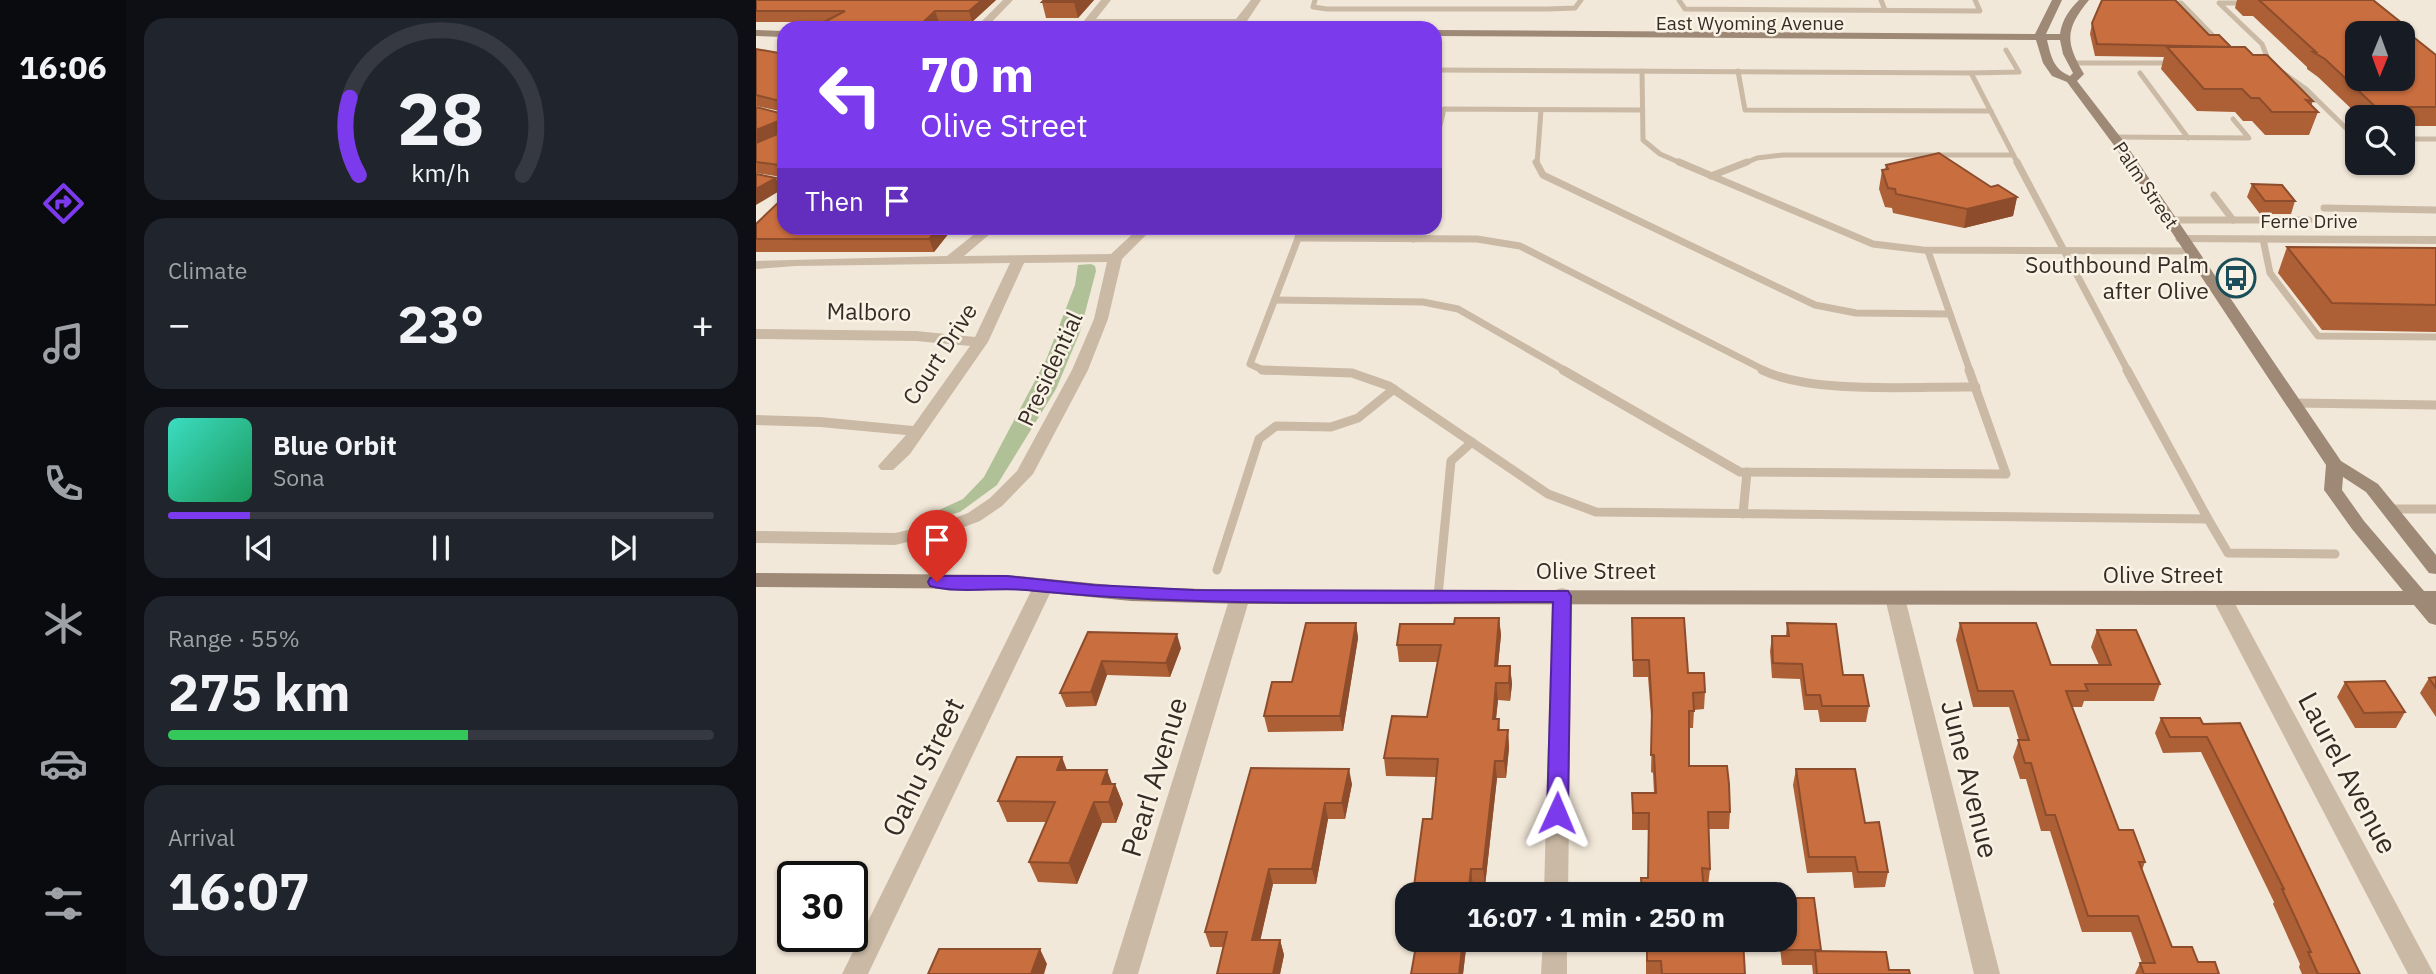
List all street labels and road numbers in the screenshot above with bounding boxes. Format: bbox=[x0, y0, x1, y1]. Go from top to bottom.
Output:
street label: East Wyoming Avenue bbox=[1656, 11, 1844, 35]
street label: Palm Street bbox=[2108, 137, 2184, 233]
street label: Ferne Drive bbox=[2260, 209, 2358, 233]
street label: Malboro bbox=[826, 295, 912, 327]
street label: Court Drive bbox=[895, 297, 983, 410]
street label: Presidential bbox=[1010, 306, 1089, 431]
street label: Olive Street bbox=[1536, 555, 1656, 585]
street label: Olive Street bbox=[2103, 559, 2223, 589]
street label: Laurel Avenue bbox=[2290, 685, 2407, 860]
street label: Oahu Street bbox=[873, 691, 972, 842]
street label: Pearl Avenue bbox=[1112, 693, 1195, 861]
street label: June Avenue bbox=[1933, 696, 2008, 862]

